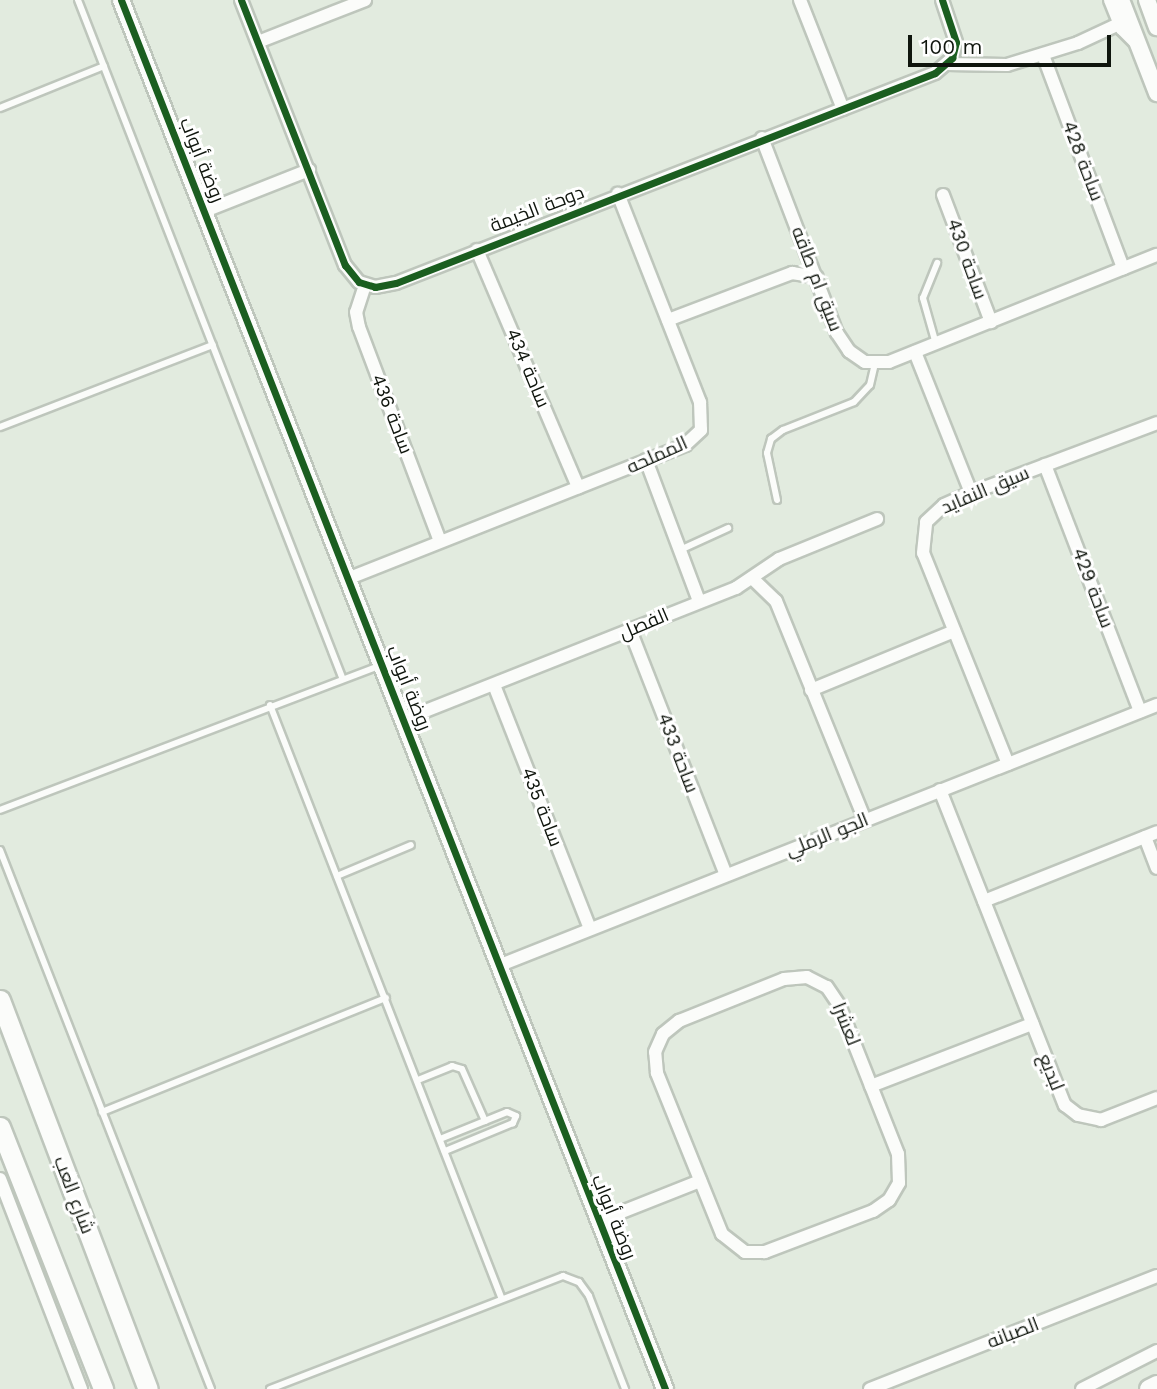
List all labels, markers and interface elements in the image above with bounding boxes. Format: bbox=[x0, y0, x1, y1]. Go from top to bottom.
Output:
scale bar bbox=[912, 21, 1115, 65]
text: 100 m bbox=[921, 34, 983, 59]
street label: روضة أبواب bbox=[175, 114, 229, 206]
street label: ساحة 428 bbox=[1057, 118, 1109, 204]
street label: دوحة الخيمة bbox=[487, 181, 587, 237]
street label: ساحة 430 bbox=[942, 216, 992, 302]
street label: سيق ام طاقه bbox=[787, 223, 847, 335]
street label: ساحة 434 bbox=[501, 325, 555, 411]
street label: ساحة 436 bbox=[366, 371, 418, 457]
street label: المملحه bbox=[623, 432, 691, 478]
street label: سيق النفايد bbox=[937, 461, 1033, 519]
street label: ساحة 429 bbox=[1067, 545, 1119, 631]
street label: الفصل bbox=[616, 603, 672, 645]
street label: روضة أبواب bbox=[382, 642, 436, 734]
street label: ساحة 433 bbox=[652, 710, 704, 796]
street label: ساحة 435 bbox=[516, 764, 568, 850]
street label: الجو الرملي bbox=[782, 808, 872, 862]
street label: لعشرا bbox=[827, 999, 865, 1049]
street label: لبديع bbox=[1033, 1050, 1069, 1094]
street label: شارع العب bbox=[49, 1153, 99, 1237]
street label: روضة أبواب bbox=[587, 1171, 641, 1263]
street label: الصبانه bbox=[984, 1313, 1042, 1353]

